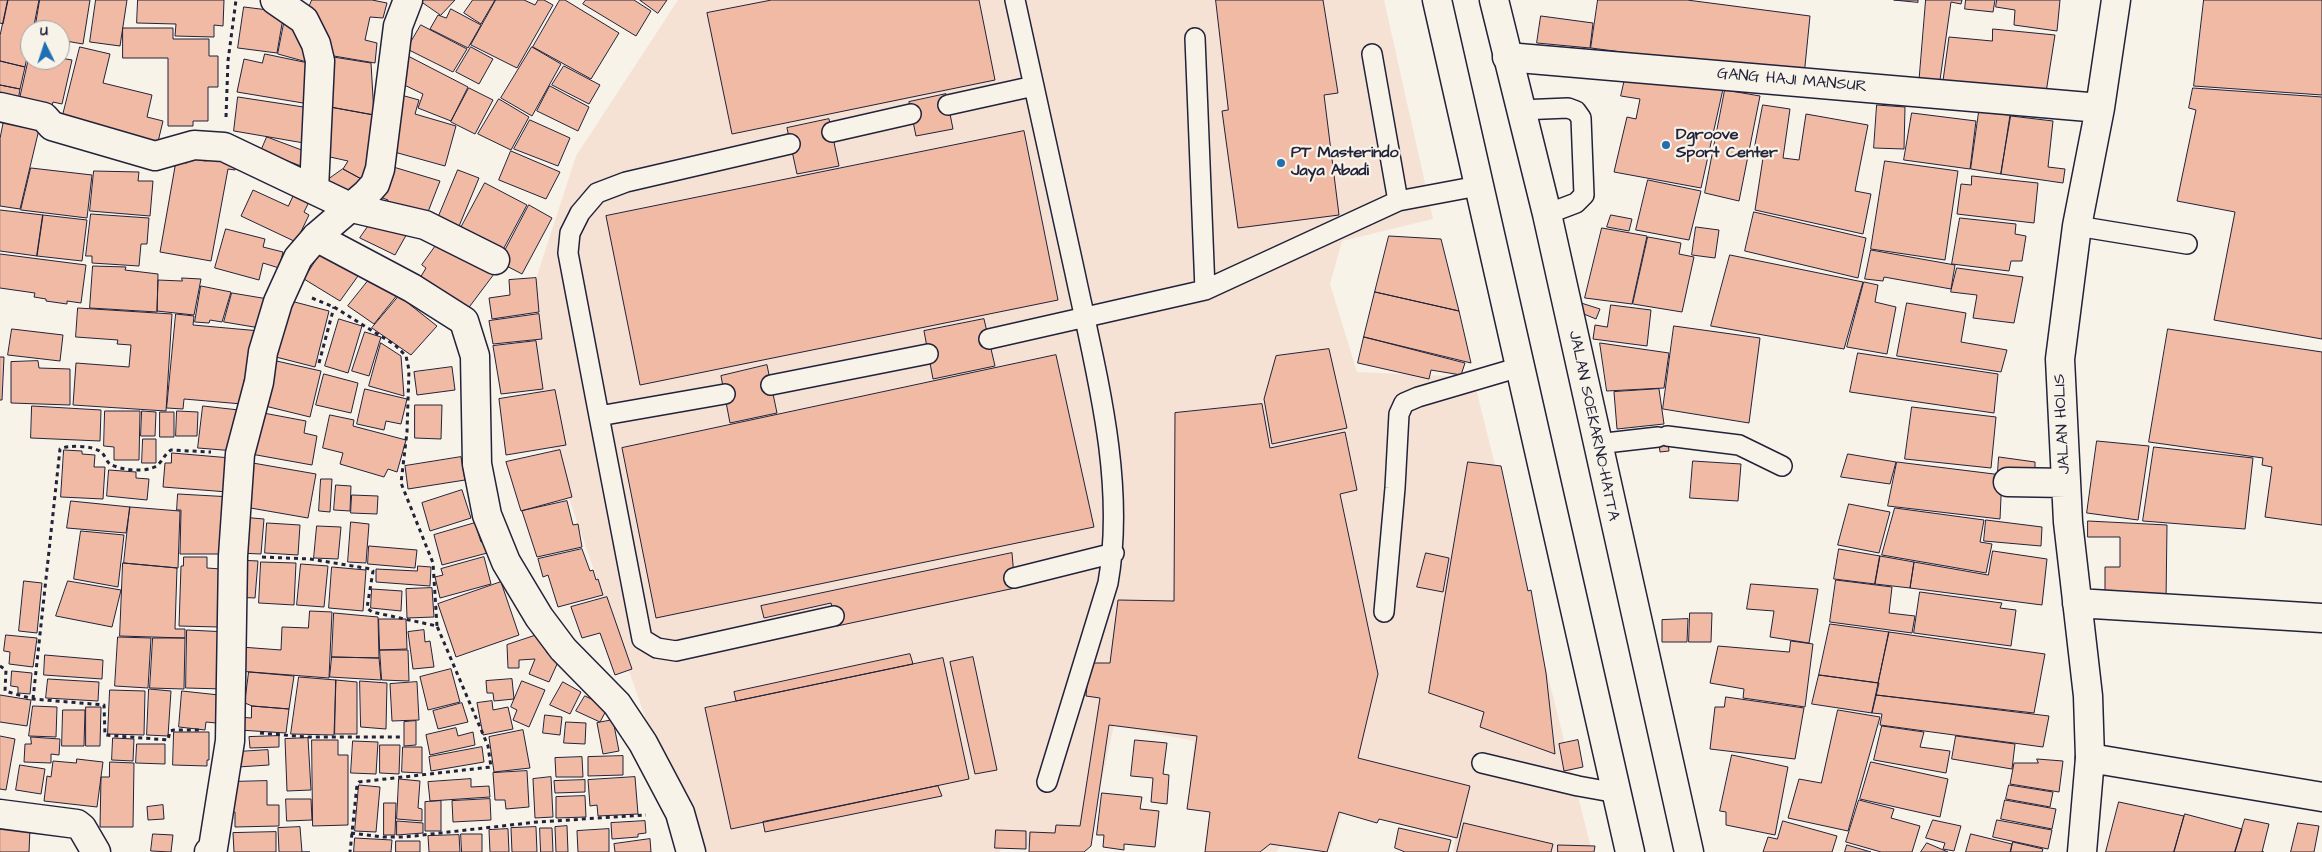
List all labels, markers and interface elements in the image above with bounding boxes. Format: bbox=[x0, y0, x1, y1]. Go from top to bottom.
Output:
north arrow bbox=[20, 20, 70, 70]
text: U bbox=[39, 21, 49, 41]
street label: GANG HAJI MANSUR bbox=[1716, 65, 1868, 97]
place label: Dgroove Sport Center bbox=[1676, 126, 1778, 164]
marker: Dgroove Sport Center bbox=[1660, 139, 1672, 151]
place label: PT Masterindo Jaya Abadi bbox=[1291, 144, 1399, 182]
marker: PT Masterindo Jaya Abadi bbox=[1275, 157, 1287, 169]
street label: JALAN SOEKARNO-HATTA bbox=[1563, 329, 1623, 523]
street label: JALAN HOLIS bbox=[2051, 373, 2075, 475]

